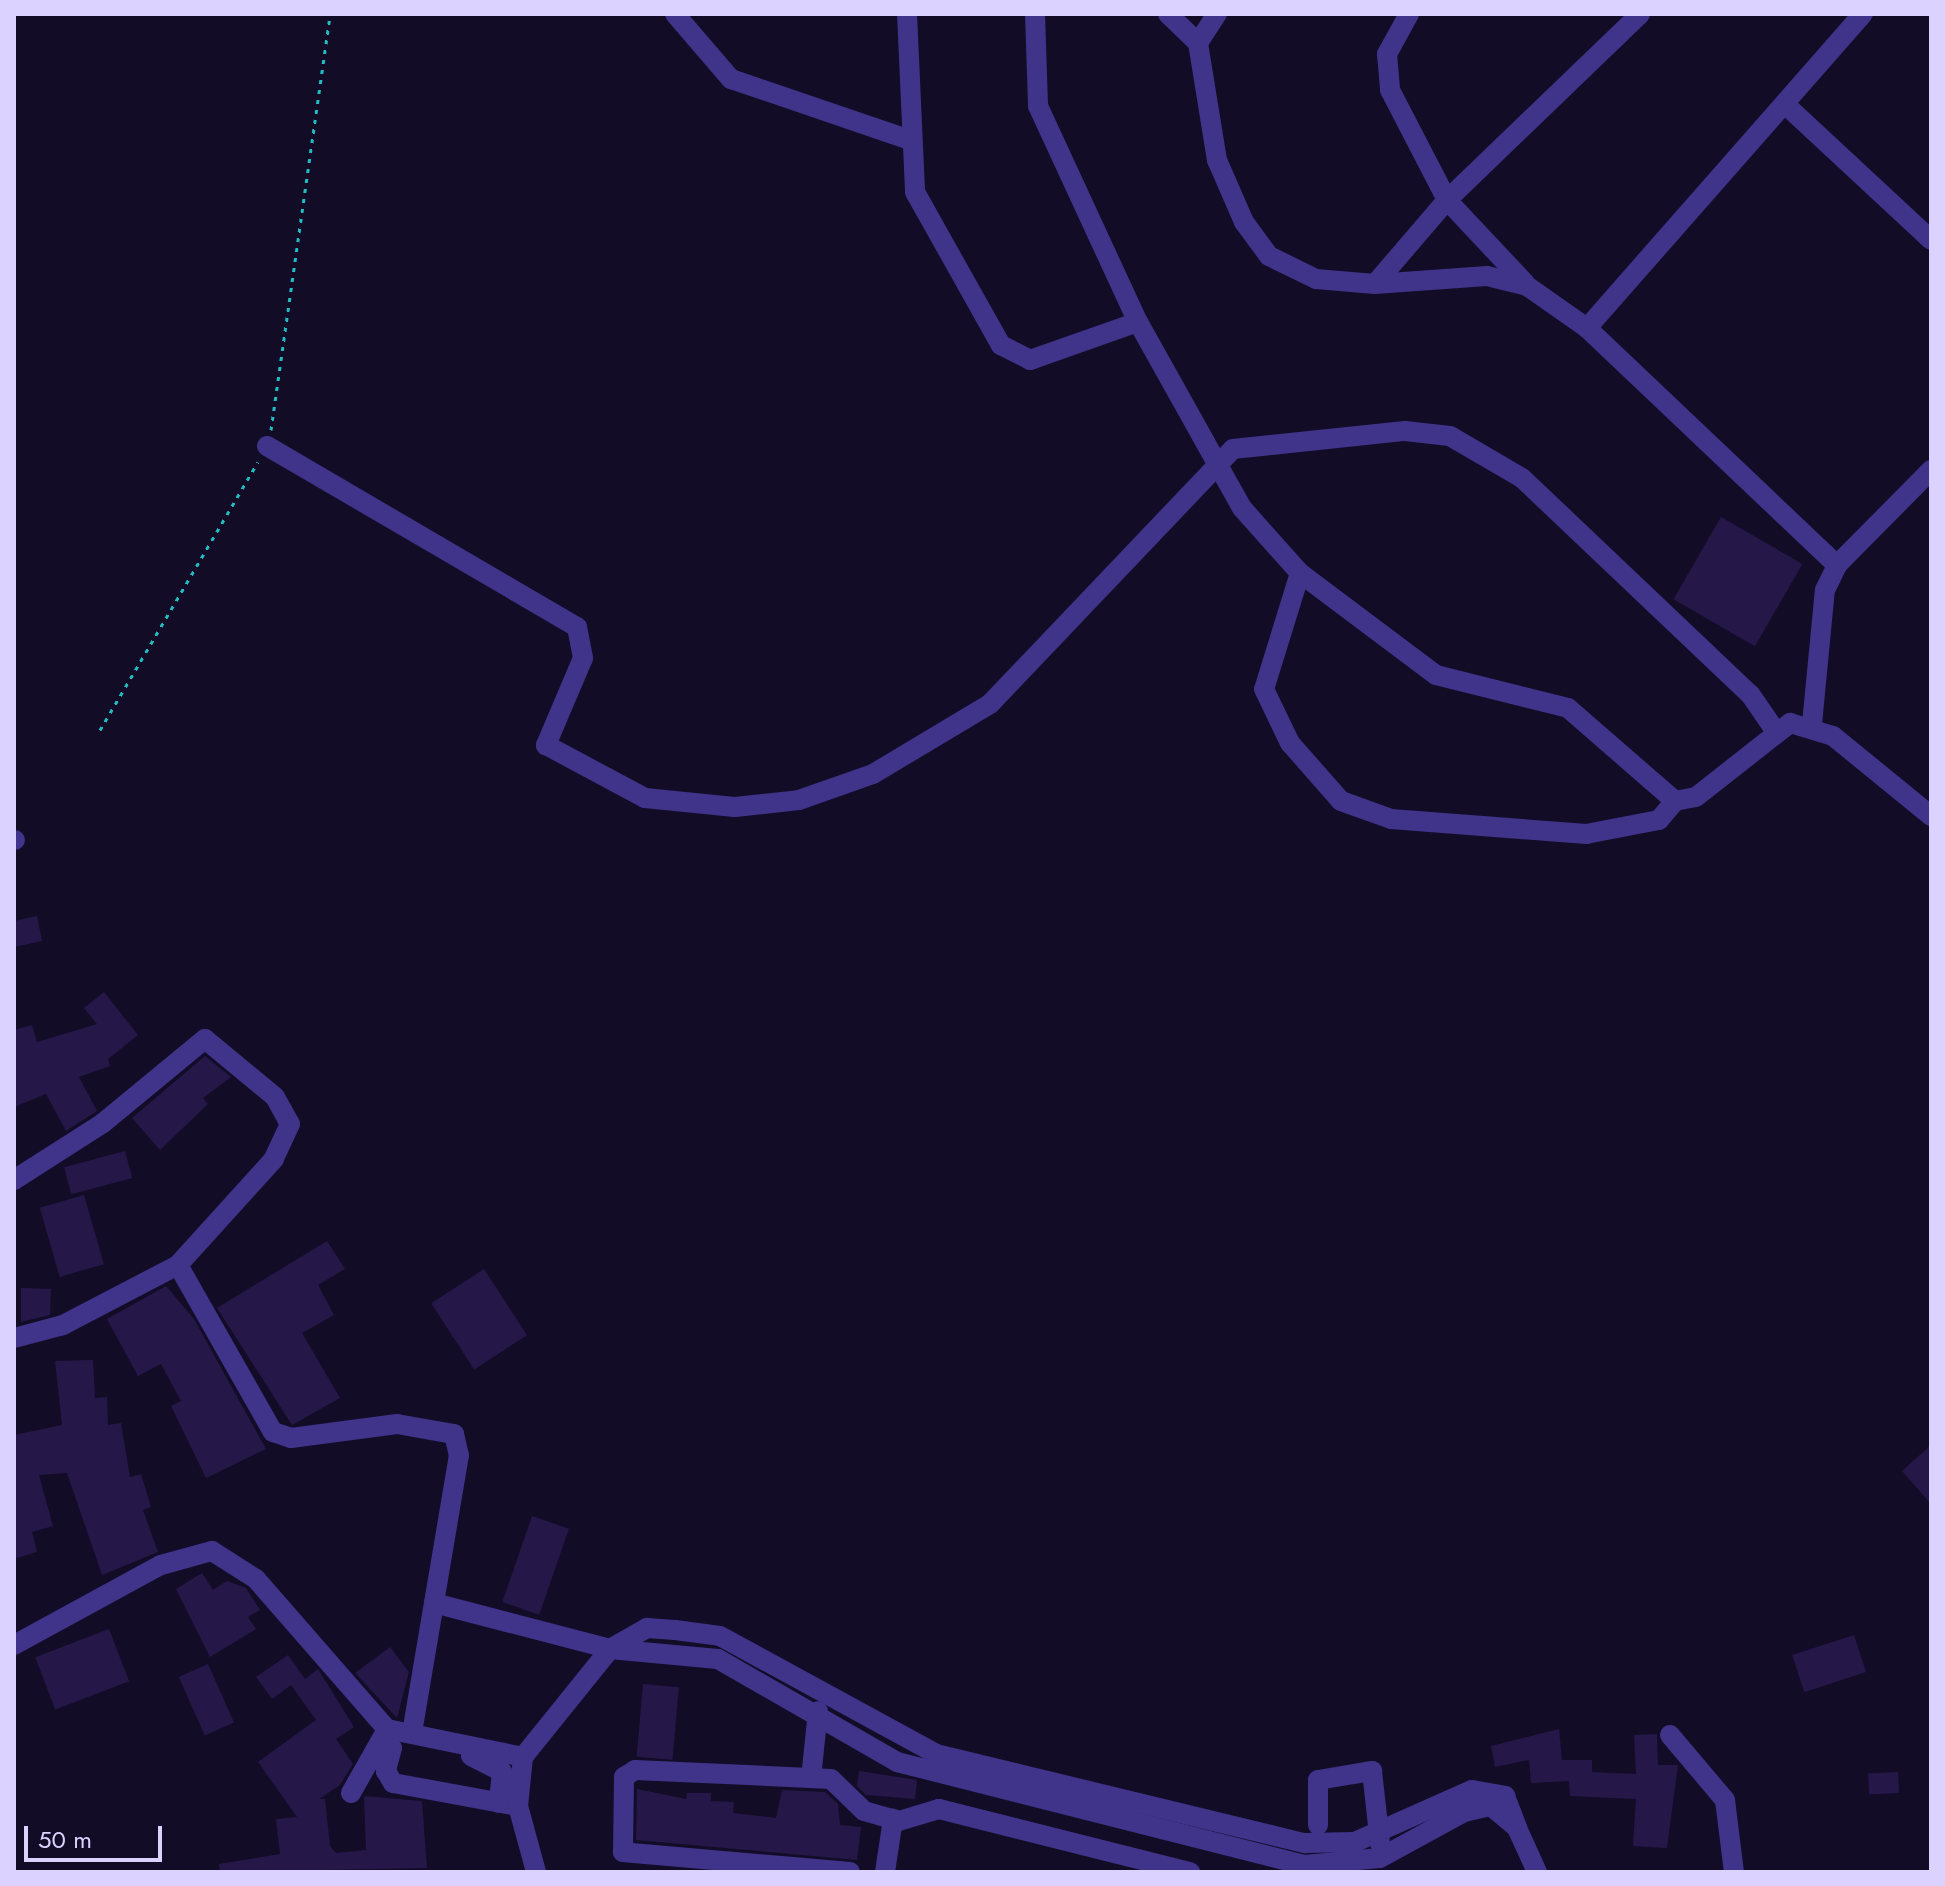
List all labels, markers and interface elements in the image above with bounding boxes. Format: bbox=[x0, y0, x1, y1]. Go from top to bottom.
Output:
scale bar bbox=[28, 1810, 166, 1860]
text: 50 m bbox=[38, 1822, 92, 1857]

